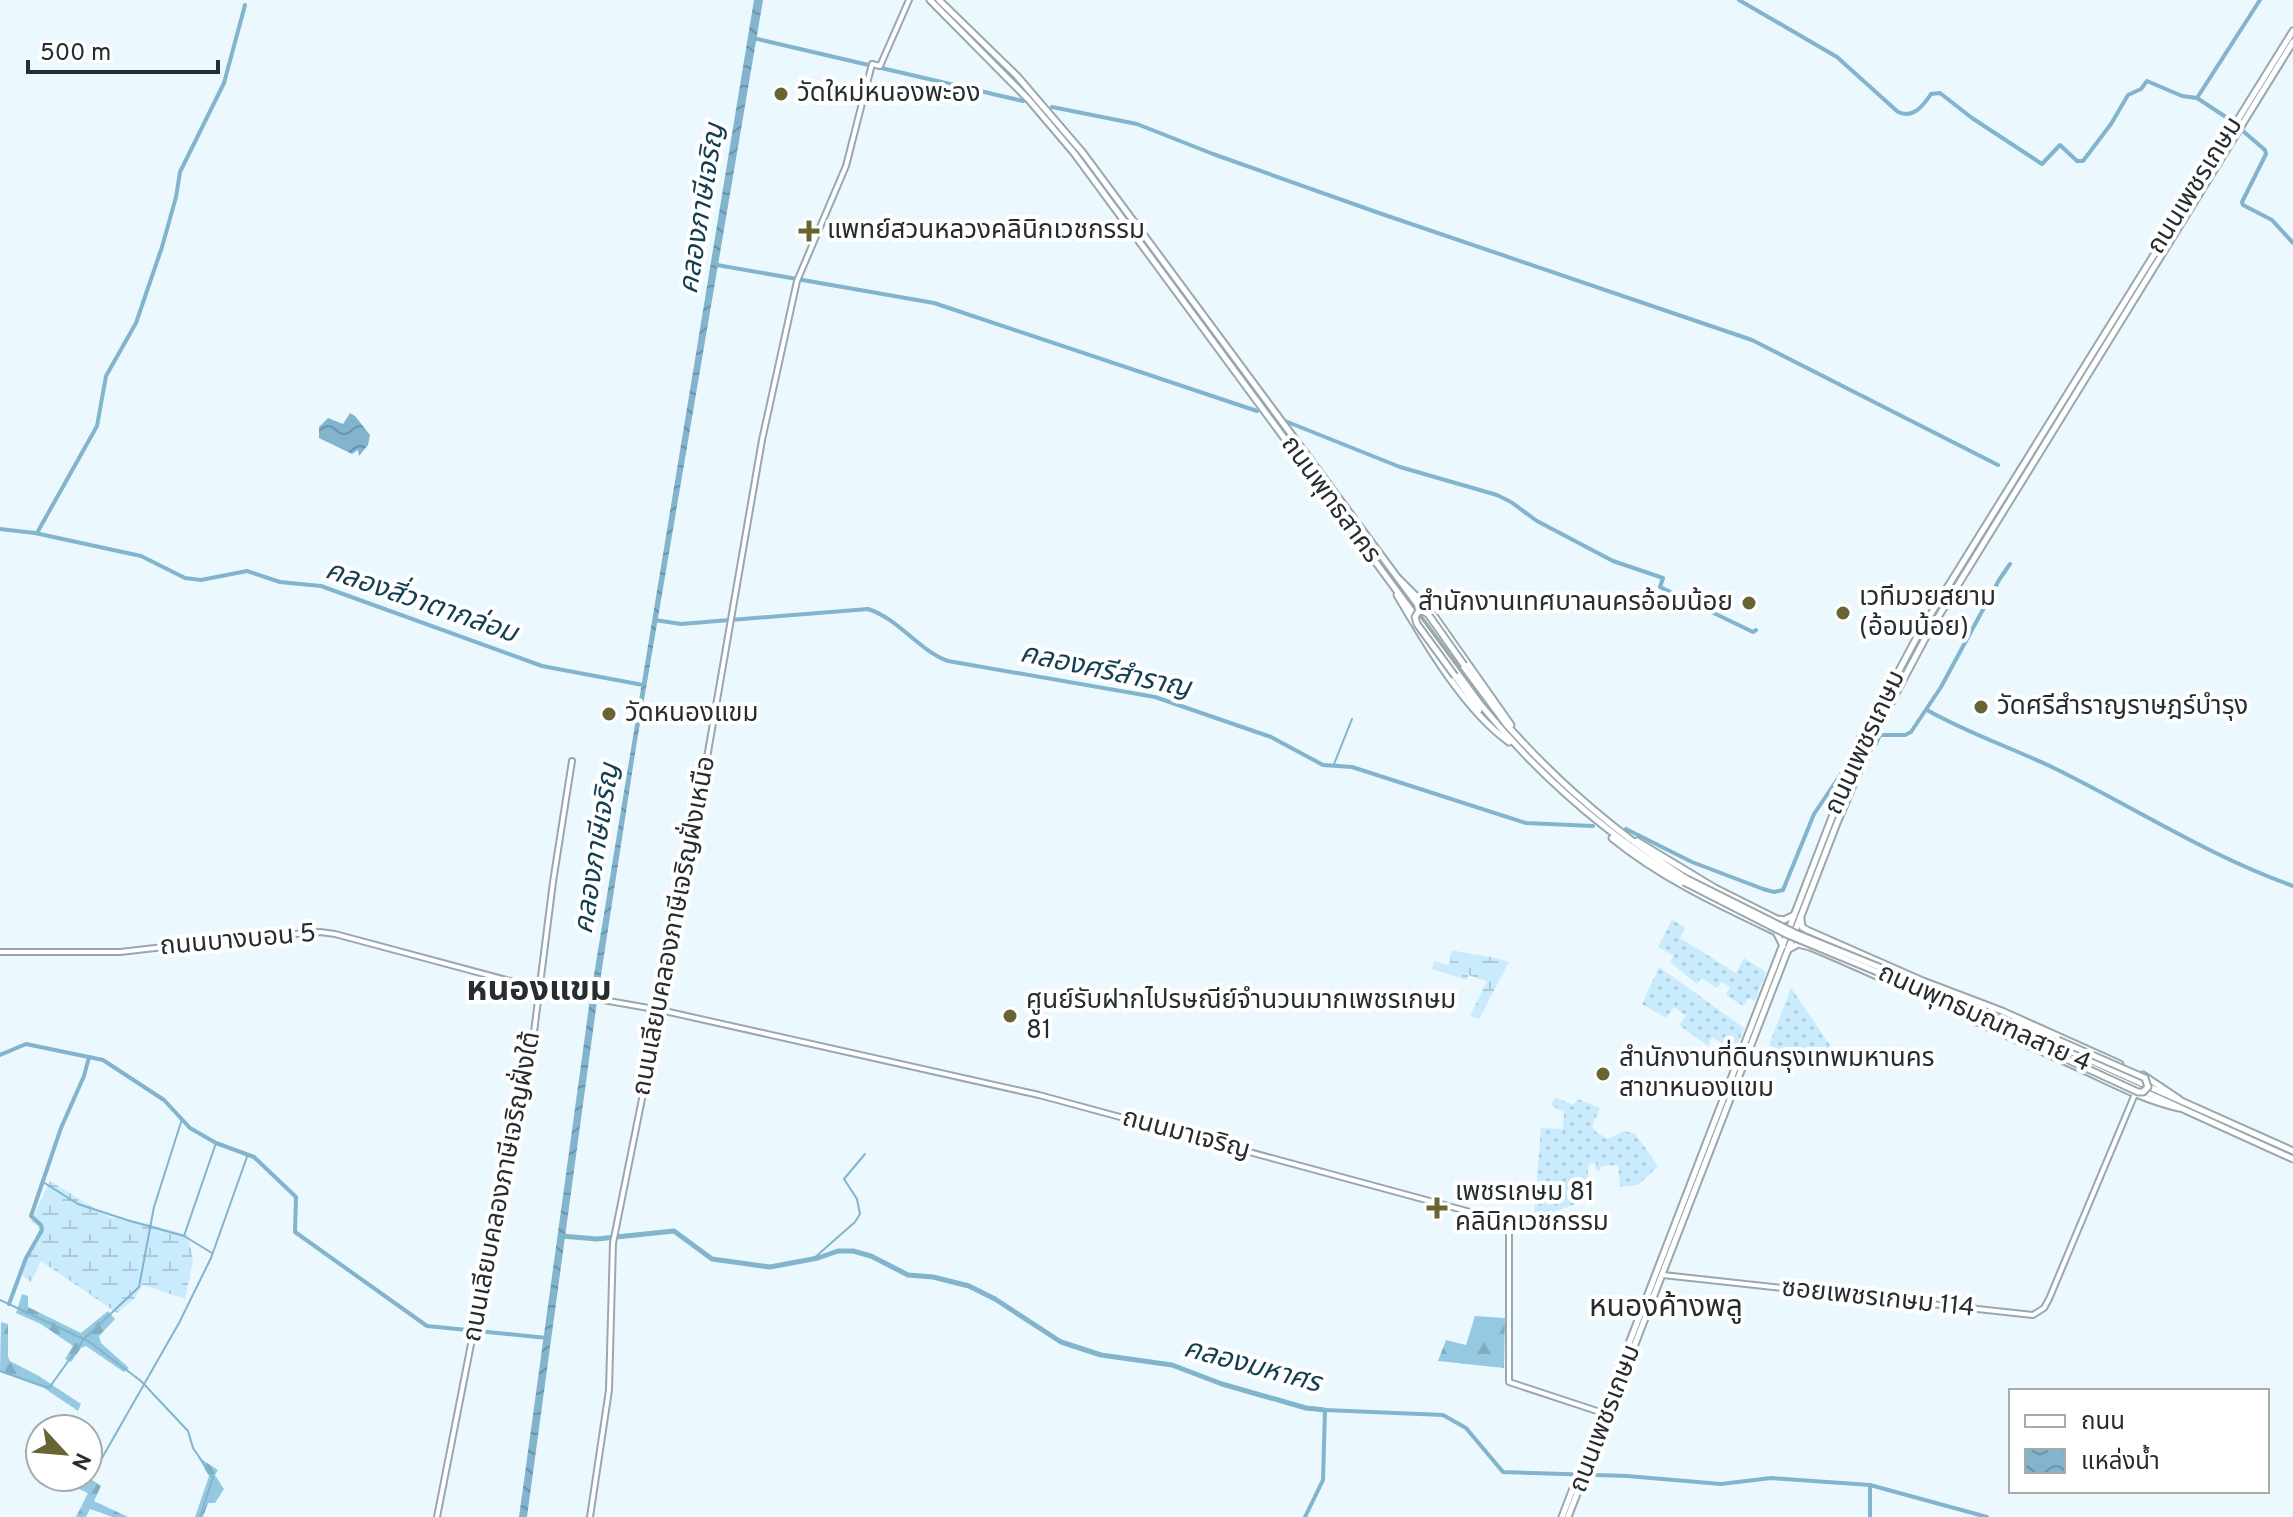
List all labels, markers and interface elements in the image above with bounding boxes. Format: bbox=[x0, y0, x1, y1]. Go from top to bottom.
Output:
scale bar bbox=[28, 24, 218, 74]
text: 500 m bbox=[40, 39, 111, 69]
place label: วัดใหม่หนองพะอง bbox=[797, 78, 980, 111]
marker: วัดใหม่หนองพะอง bbox=[772, 85, 790, 103]
street label: ถนนเพชรเกษม bbox=[2141, 111, 2251, 261]
water label: คลองภาษีเจริญ bbox=[672, 120, 734, 297]
place label: แพทย์สวนหลวงคลินิกเวชกรรม bbox=[827, 215, 1145, 248]
marker: แพทย์สวนหลวงคลินิกเวชกรรม bbox=[798, 220, 820, 242]
street label: ถนนพุทธสาคร bbox=[1273, 430, 1387, 570]
water label: คลองสี่วาตากล่อม bbox=[320, 550, 525, 653]
place label: เวทีมวยสยาม (อ้อมน้อย) bbox=[1859, 582, 1996, 645]
place label: สำนักงานเทศบาลนครอ้อมน้อย bbox=[1418, 587, 1733, 620]
marker: สำนักงานเทศบาลนครอ้อมน้อย bbox=[1740, 594, 1758, 612]
marker: เวทีมวยสยาม (อ้อมน้อย) bbox=[1834, 604, 1852, 622]
water label: คลองศรีสำราญ bbox=[1016, 636, 1195, 708]
street label: ถนนเพชรเกษม bbox=[1818, 665, 1914, 821]
place label: วัดศรีสําราญราษฎร์บํารุง bbox=[1997, 691, 2248, 724]
place label: วัดหนองแขม bbox=[625, 698, 759, 731]
marker: วัดศรีสําราญราษฎร์บํารุง bbox=[1972, 698, 1990, 716]
marker: วัดหนองแขม bbox=[600, 705, 618, 723]
street label: ถนนเลียบคลองภาษีเจริญฝั่งเหนือ bbox=[623, 753, 724, 1099]
water label: คลองภาษีเจริญ bbox=[567, 760, 629, 937]
street label: ถนนบางบอน 5 bbox=[159, 918, 317, 964]
street label: ถนนพุทธมณฑลสาย 4 bbox=[1872, 957, 2096, 1081]
district label: หนองแขม bbox=[466, 970, 612, 1013]
place label: ศูนย์รับฝากไปรษณีย์จำนวนมากเพชรเกษม 81 bbox=[1026, 985, 1456, 1048]
marker: ศูนย์รับฝากไปรษณีย์จำนวนมากเพชรเกษม 81 bbox=[1001, 1007, 1019, 1025]
street label: ถนนเลียบคลองภาษีเจริญฝั่งใต้ bbox=[454, 1029, 549, 1345]
place label: สำนักงานที่ดินกรุงเทพมหานคร สาขาหนองแขม bbox=[1619, 1039, 1934, 1106]
marker: สำนักงานที่ดินกรุงเทพมหานคร สาขาหนองแขม bbox=[1594, 1065, 1612, 1083]
street label: ถนนมาเจริญ bbox=[1118, 1102, 1254, 1168]
place label: เพชรเกษม 81 คลินิกเวชกรรม bbox=[1455, 1177, 1609, 1240]
marker: เพชรเกษม 81 คลินิกเวชกรรม bbox=[1426, 1197, 1448, 1219]
street label: ซอยเพชรเกษม 114 bbox=[1780, 1272, 1976, 1326]
district label: หนองค้างพลู bbox=[1589, 1290, 1743, 1327]
water label: คลองมหาศร bbox=[1179, 1331, 1327, 1403]
street label: ถนนเพชรเกษม bbox=[1563, 1340, 1649, 1498]
legend bbox=[2009, 1389, 2269, 1493]
text: ถนน bbox=[2081, 1408, 2125, 1438]
north arrow bbox=[24, 1413, 104, 1493]
text: แหล่งน้ำ bbox=[2081, 1444, 2160, 1478]
text: N bbox=[64, 1448, 95, 1474]

